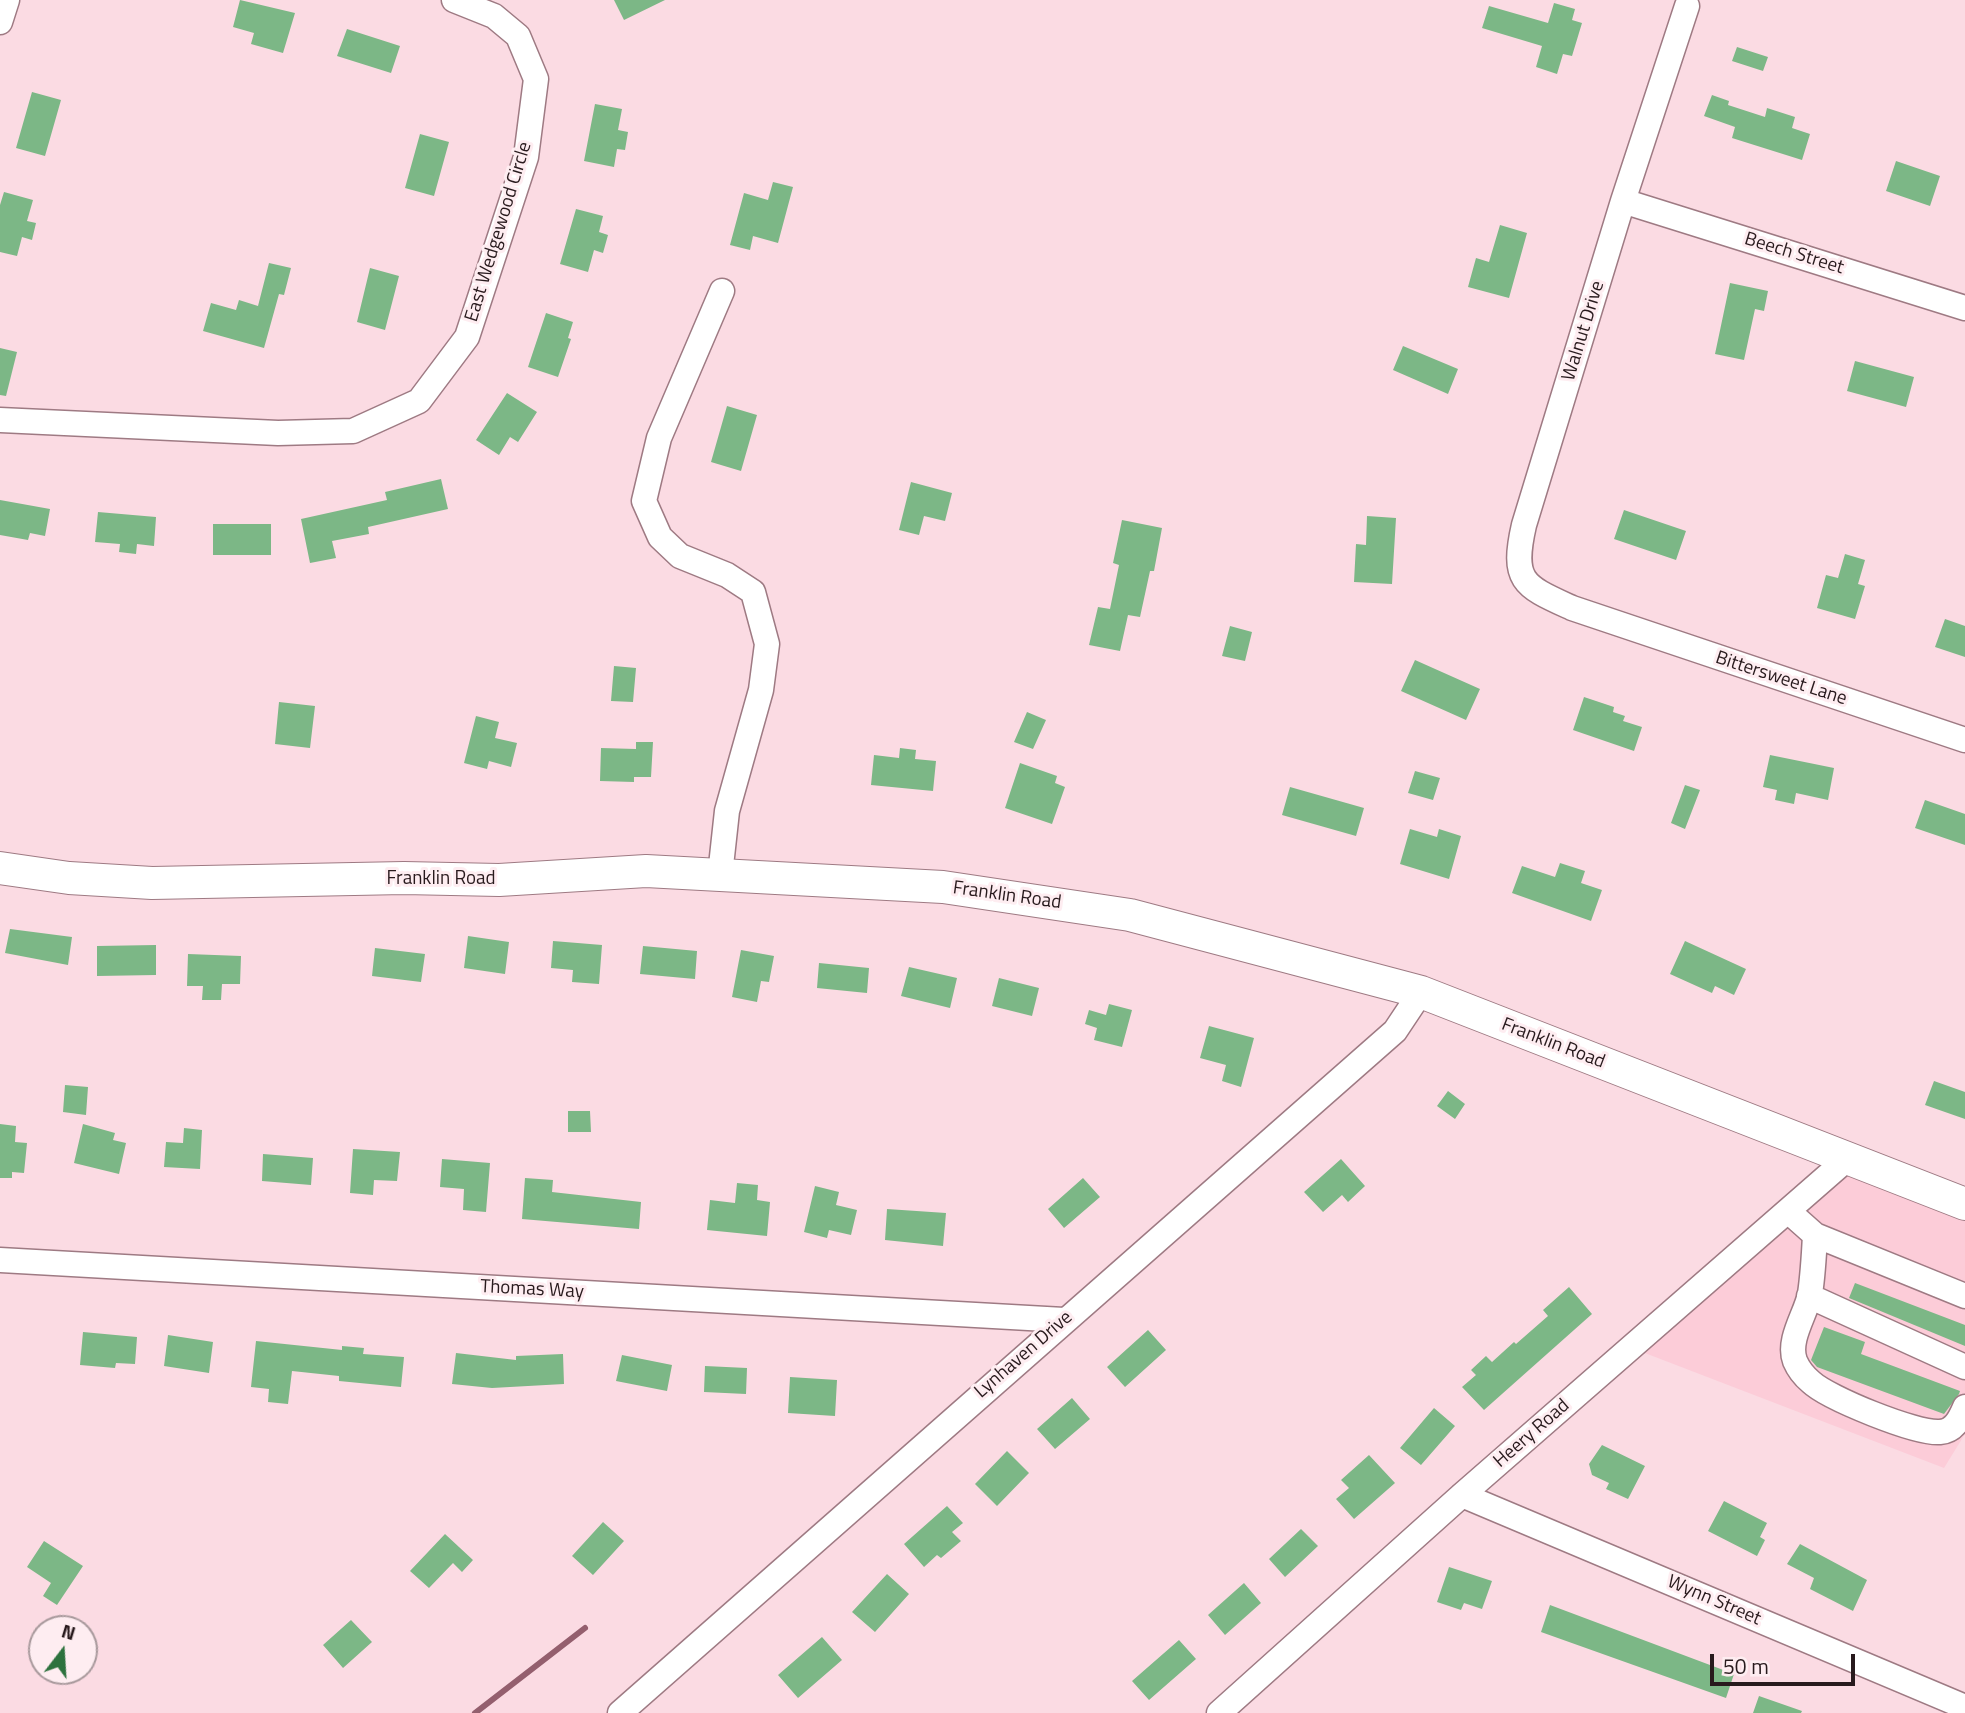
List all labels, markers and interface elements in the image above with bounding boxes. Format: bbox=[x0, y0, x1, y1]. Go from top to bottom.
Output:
street label: East Wedgewood Circle bbox=[461, 139, 537, 325]
street label: Beech Street bbox=[1742, 228, 1846, 280]
street label: Walnut Drive bbox=[1558, 278, 1610, 384]
street label: Bittersweet Lane bbox=[1712, 647, 1850, 711]
street label: Franklin Road bbox=[386, 868, 496, 890]
street label: Franklin Road bbox=[951, 877, 1063, 915]
street label: Franklin Road bbox=[1498, 1014, 1608, 1074]
street label: Thomas Way bbox=[480, 1276, 584, 1304]
street label: Lynhaven Drive bbox=[971, 1306, 1077, 1404]
street label: Heery Road bbox=[1489, 1395, 1575, 1473]
street label: Wynn Street bbox=[1664, 1571, 1764, 1631]
north arrow bbox=[28, 1615, 98, 1685]
text: N bbox=[58, 1616, 79, 1647]
scale bar bbox=[1713, 1640, 1858, 1684]
text: 50 m bbox=[1723, 1650, 1769, 1682]

